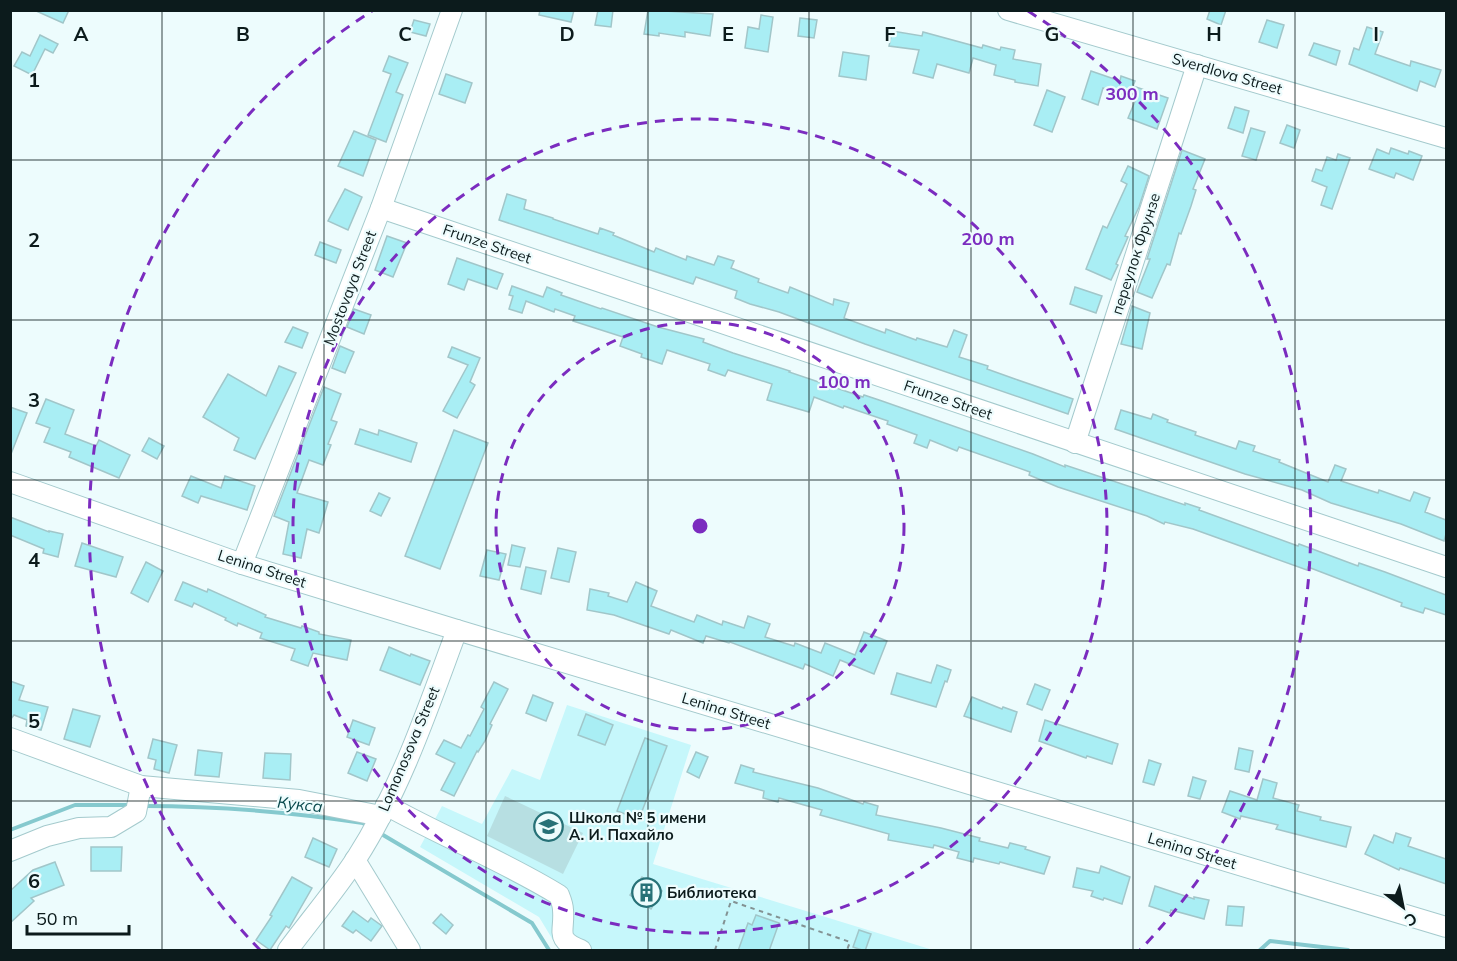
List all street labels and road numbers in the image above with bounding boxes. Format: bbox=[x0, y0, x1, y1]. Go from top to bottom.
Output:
street label: Sverdlova Street bbox=[1170, 49, 1284, 98]
street label: переулок Фрунзе bbox=[1107, 191, 1164, 317]
street label: Frunze Street bbox=[440, 220, 534, 268]
street label: Mostovaya Street bbox=[319, 228, 380, 348]
street label: Frunze Street bbox=[901, 376, 995, 424]
street label: Lenina Street bbox=[216, 545, 309, 592]
street label: Lomonosova Street bbox=[374, 683, 443, 814]
street label: Lenina Street bbox=[679, 688, 773, 733]
street label: Lenina Street bbox=[1145, 828, 1239, 873]

